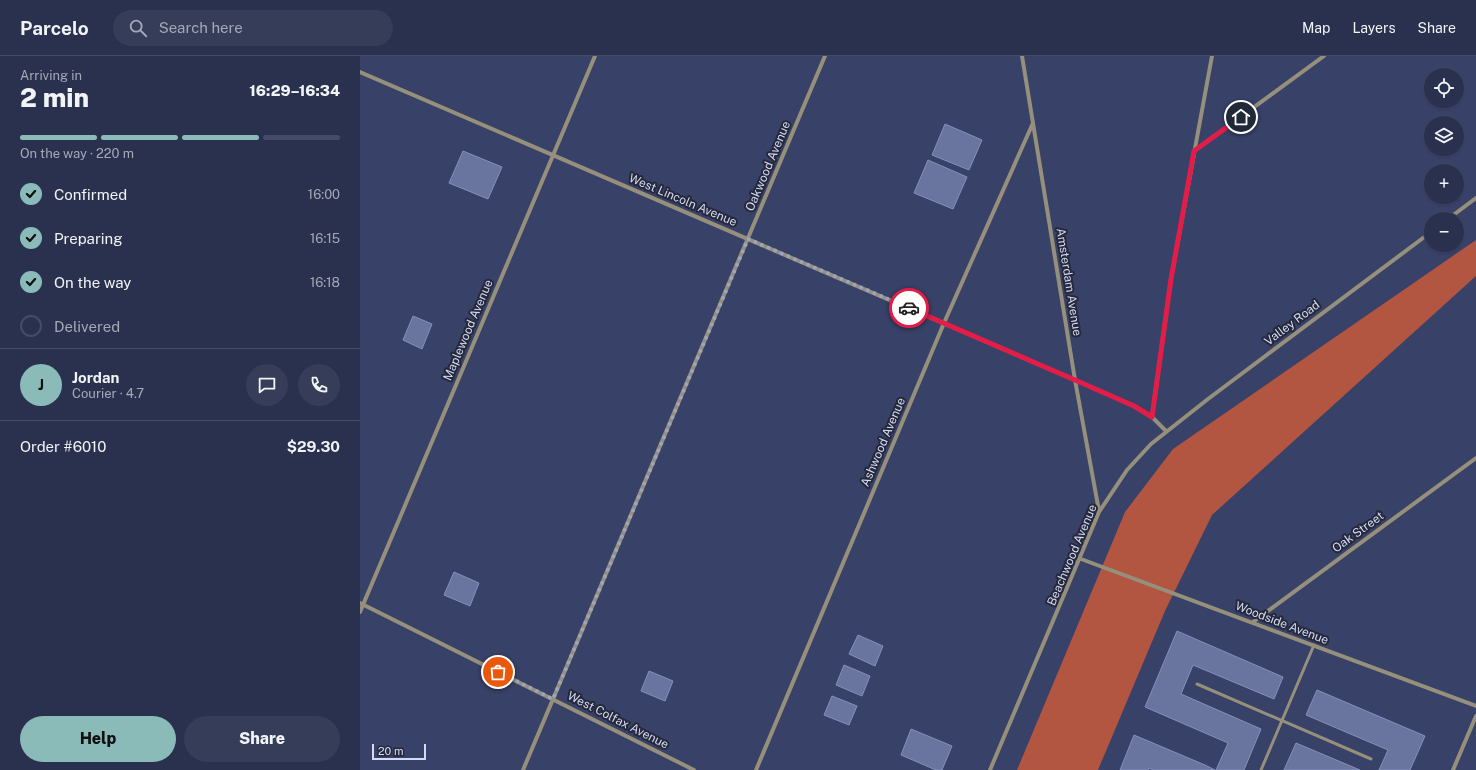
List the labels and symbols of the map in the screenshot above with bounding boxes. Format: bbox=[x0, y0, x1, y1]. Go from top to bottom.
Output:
pin bbox=[1224, 100, 1258, 134]
street label: Oakwood Avenue bbox=[743, 119, 793, 213]
street label: West Lincoln Avenue bbox=[627, 171, 739, 229]
street label: Amsterdam Avenue bbox=[1054, 227, 1084, 337]
street label: Maplewood Avenue bbox=[440, 277, 496, 383]
courier bbox=[889, 288, 929, 328]
street label: Valley Road bbox=[1262, 298, 1322, 348]
street label: Ashwood Avenue bbox=[858, 395, 908, 489]
street label: Beachwood Avenue bbox=[1044, 502, 1100, 608]
street label: Oak Street bbox=[1330, 509, 1387, 555]
street label: Woodside Avenue bbox=[1233, 599, 1331, 647]
pin bbox=[481, 655, 515, 689]
street label: West Colfax Avenue bbox=[565, 688, 671, 752]
scale bar bbox=[372, 742, 426, 761]

